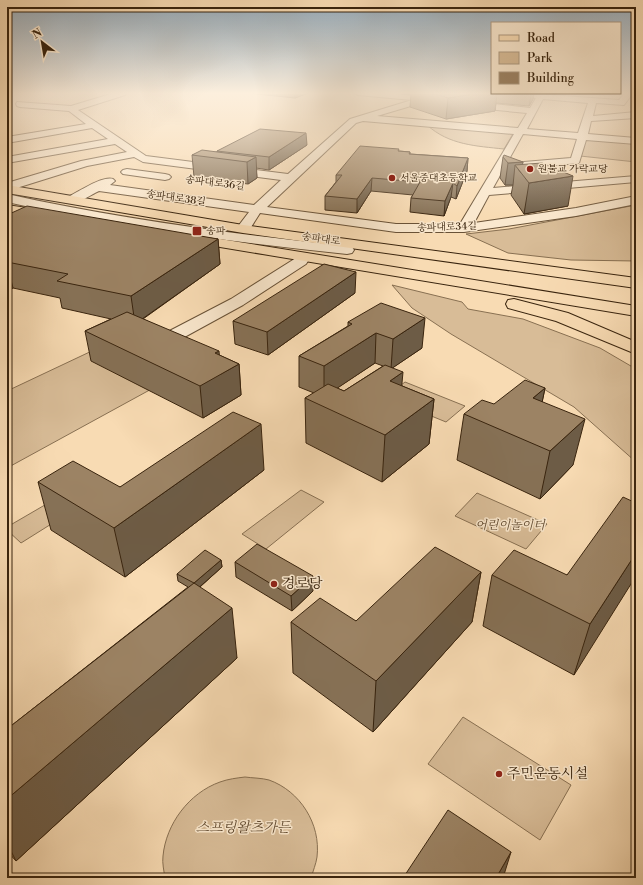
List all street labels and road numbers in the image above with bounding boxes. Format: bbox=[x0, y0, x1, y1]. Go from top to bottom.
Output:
street label: 송파대로36길 bbox=[185, 173, 245, 193]
street label: 송파대로38길 bbox=[145, 188, 207, 208]
street label: 송파대로34길 bbox=[417, 220, 477, 234]
street label: 송파대로 bbox=[301, 230, 341, 248]

